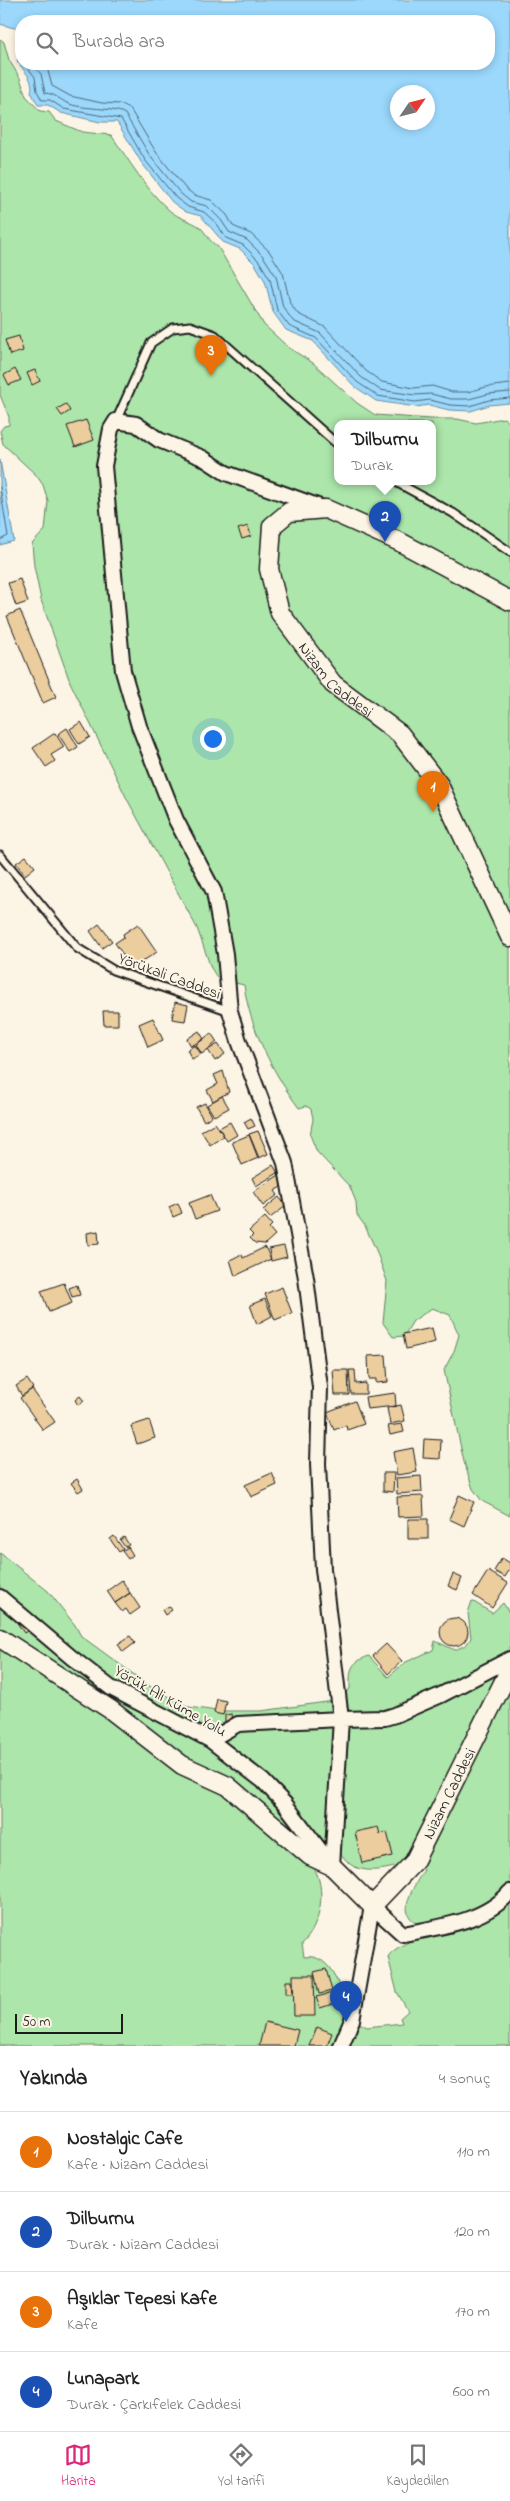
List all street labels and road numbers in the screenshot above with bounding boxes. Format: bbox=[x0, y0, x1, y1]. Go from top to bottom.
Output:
street label: Nizam Caddesi bbox=[291, 637, 378, 724]
street label: Yörükali Caddesi bbox=[114, 947, 224, 1007]
street label: Yörük Ali Küme Yolu bbox=[109, 1660, 231, 1744]
street label: Nizam Caddesi bbox=[417, 1744, 483, 1844]

